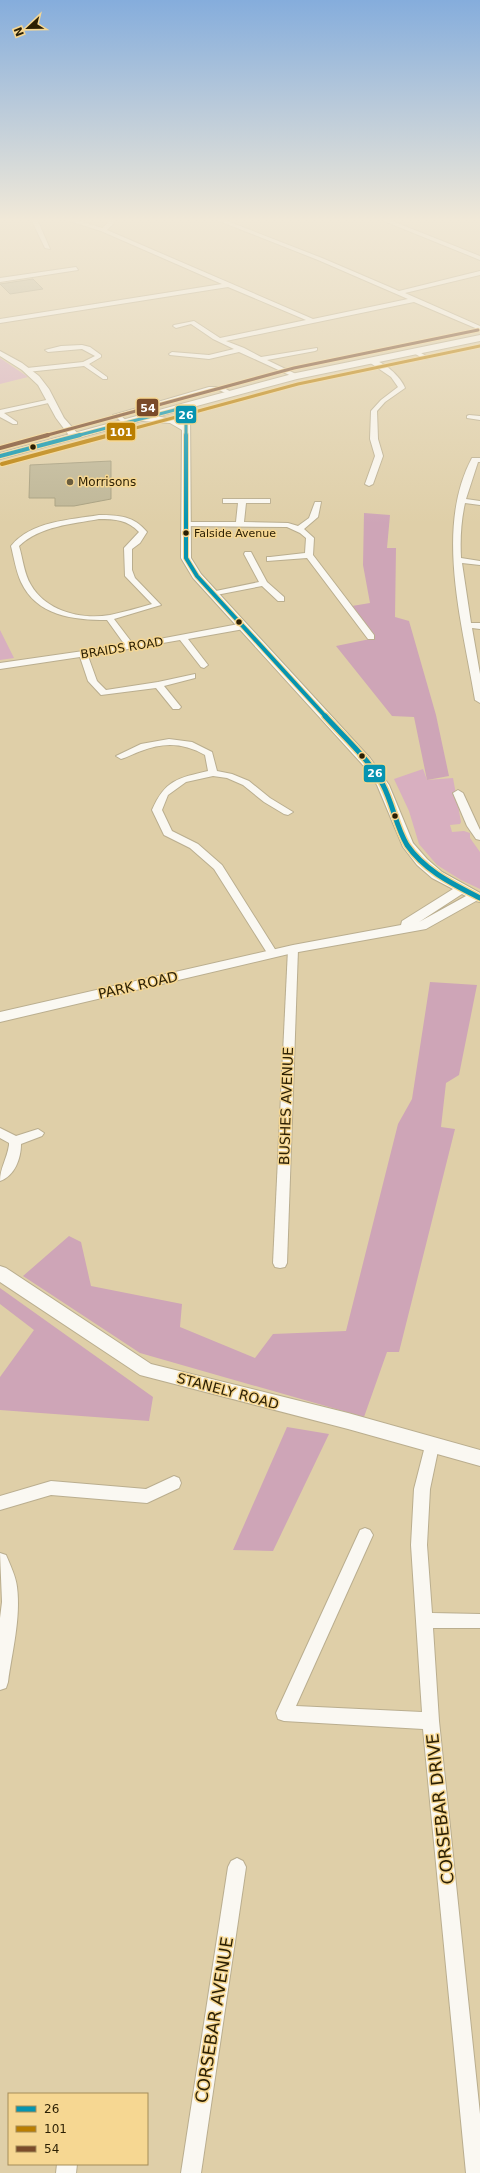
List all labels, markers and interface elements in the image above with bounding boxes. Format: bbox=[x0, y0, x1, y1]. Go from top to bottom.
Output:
north arrow bbox=[8, 8, 48, 48]
text: N bbox=[11, 25, 27, 38]
line badge: 54 bbox=[136, 398, 159, 417]
text: 54 bbox=[140, 402, 156, 415]
line badge: 26 bbox=[175, 405, 197, 424]
text: 26 bbox=[178, 409, 194, 422]
line badge: 101 bbox=[106, 422, 136, 441]
text: 101 bbox=[110, 426, 132, 439]
unlabelled marker bbox=[28, 442, 38, 452]
place label: Morrisons bbox=[78, 475, 136, 489]
marker: Morrisons bbox=[65, 477, 75, 487]
place label: Falside Avenue bbox=[194, 527, 276, 540]
marker: Falside Avenue bbox=[181, 528, 191, 538]
unlabelled marker bbox=[234, 617, 244, 627]
street label: BRAIDS ROAD bbox=[80, 635, 164, 661]
unlabelled marker bbox=[357, 751, 367, 761]
line badge: 26 bbox=[363, 764, 386, 783]
text: 26 bbox=[367, 767, 383, 780]
unlabelled marker bbox=[390, 811, 400, 821]
street label: PARK ROAD bbox=[97, 968, 179, 1002]
street label: BUSHES AVENUE bbox=[276, 1047, 296, 1165]
street label: STANELY ROAD bbox=[175, 1370, 281, 1412]
street label: CORSEBAR DRIVE bbox=[422, 1733, 458, 1885]
street label: CORSEBAR AVENUE bbox=[191, 1936, 237, 2104]
legend bbox=[8, 2093, 148, 2165]
text: 26 bbox=[44, 2102, 59, 2116]
text: 101 bbox=[44, 2122, 67, 2136]
text: 54 bbox=[44, 2142, 59, 2156]

